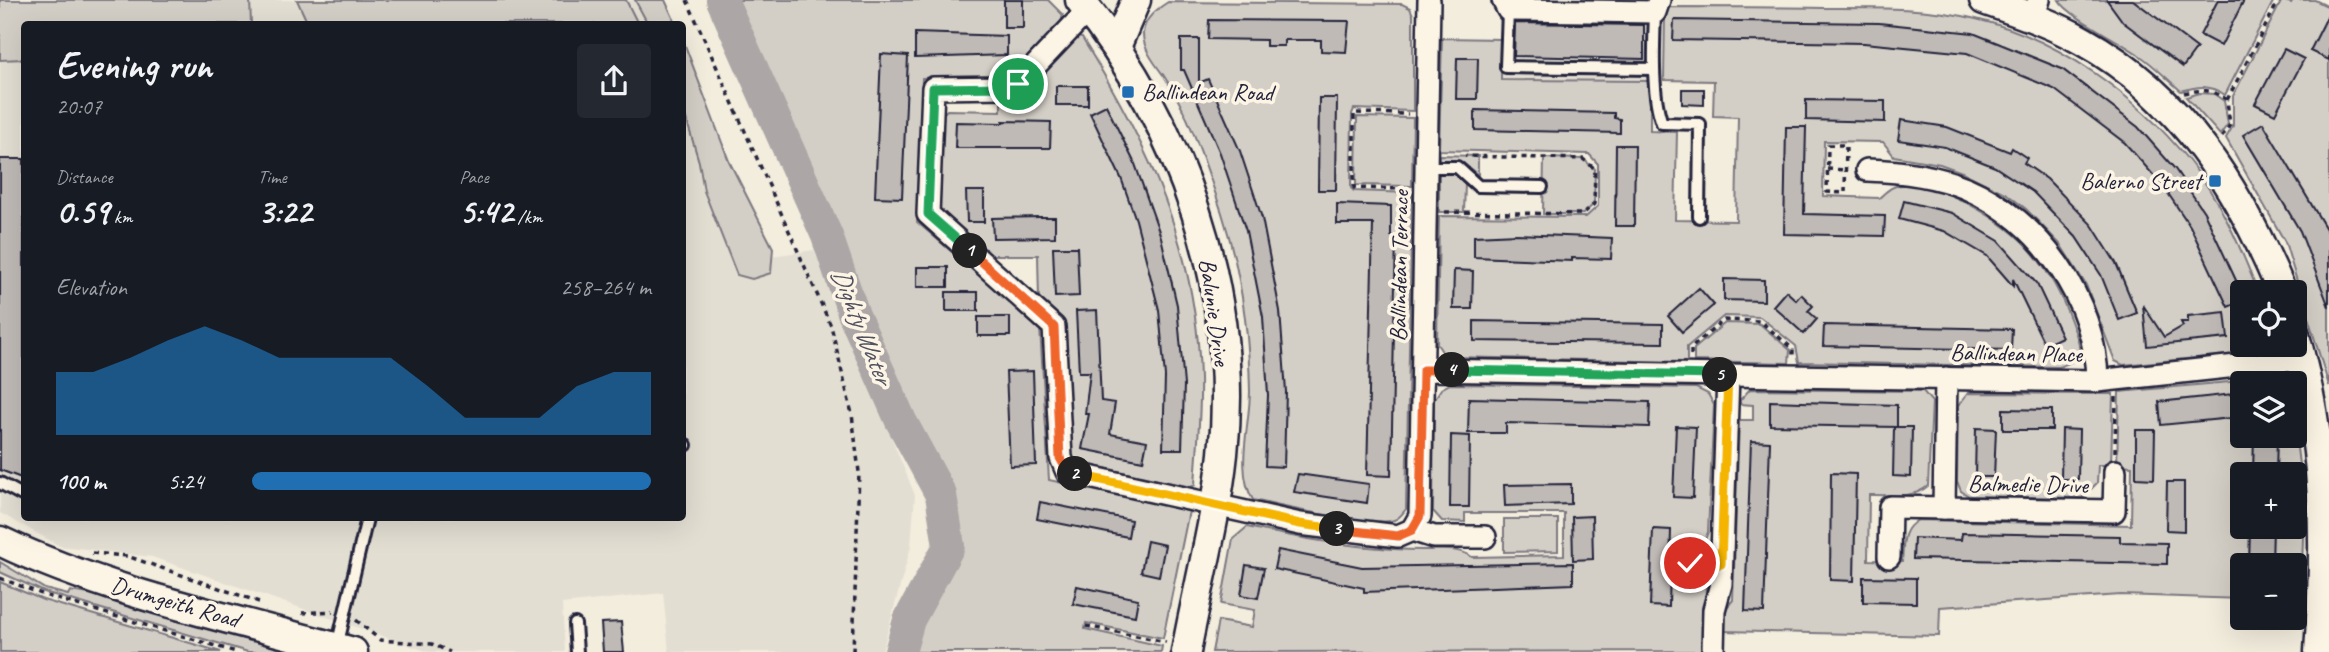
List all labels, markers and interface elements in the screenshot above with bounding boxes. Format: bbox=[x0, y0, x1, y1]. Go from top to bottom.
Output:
text: Evening run bbox=[56, 42, 212, 89]
button: share bbox=[577, 44, 651, 118]
pin bbox=[988, 54, 1048, 114]
icon: arrive bbox=[999, 65, 1037, 103]
place label: Ballindean Road bbox=[1142, 77, 1277, 107]
marker: Ballindean Road bbox=[1120, 84, 1136, 100]
text: 20:07 bbox=[56, 92, 102, 121]
text: Distance bbox=[56, 165, 113, 189]
text: Time bbox=[258, 165, 287, 189]
text: Pace bbox=[459, 165, 489, 189]
place label: Balerno Street bbox=[2080, 166, 2204, 196]
marker: Balerno Street bbox=[2207, 173, 2223, 189]
street label: Ballindean Terrace bbox=[1383, 188, 1415, 342]
text: 0.59 bbox=[56, 189, 109, 234]
text: 3:22 bbox=[258, 189, 312, 234]
text: 5:42 bbox=[459, 189, 513, 234]
text: km bbox=[109, 205, 132, 229]
text: /km bbox=[513, 205, 542, 229]
pin: 1 bbox=[953, 233, 988, 268]
text: 1 bbox=[965, 238, 974, 262]
street label: Balunie Drive bbox=[1193, 257, 1238, 370]
water label: Dighty Water bbox=[824, 263, 902, 393]
text: Elevation bbox=[56, 273, 127, 302]
text: 258–264 m bbox=[560, 273, 651, 302]
map controls bbox=[2230, 280, 2307, 630]
button: locate bbox=[2230, 280, 2307, 357]
street label: Ballindean Place bbox=[1950, 337, 2084, 369]
pin: 4 bbox=[1434, 352, 1470, 388]
text: 4 bbox=[1447, 357, 1456, 381]
pin: 5 bbox=[1702, 358, 1738, 392]
text: 5 bbox=[1715, 362, 1724, 386]
button: layers bbox=[2230, 371, 2307, 448]
pin: 2 bbox=[1058, 456, 1092, 491]
text: 2 bbox=[1070, 461, 1079, 485]
button: + bbox=[2230, 462, 2307, 539]
text: 100 m bbox=[56, 467, 106, 496]
text: 5:24 bbox=[168, 467, 204, 496]
street label: Balmedie Drive bbox=[1968, 468, 2090, 500]
pin: 3 bbox=[1320, 512, 1354, 546]
text: 3 bbox=[1332, 516, 1341, 540]
pin bbox=[1660, 533, 1720, 593]
icon: check bbox=[1671, 544, 1709, 582]
button: − bbox=[2230, 553, 2307, 630]
street label: Drumgeith Road bbox=[107, 569, 246, 636]

